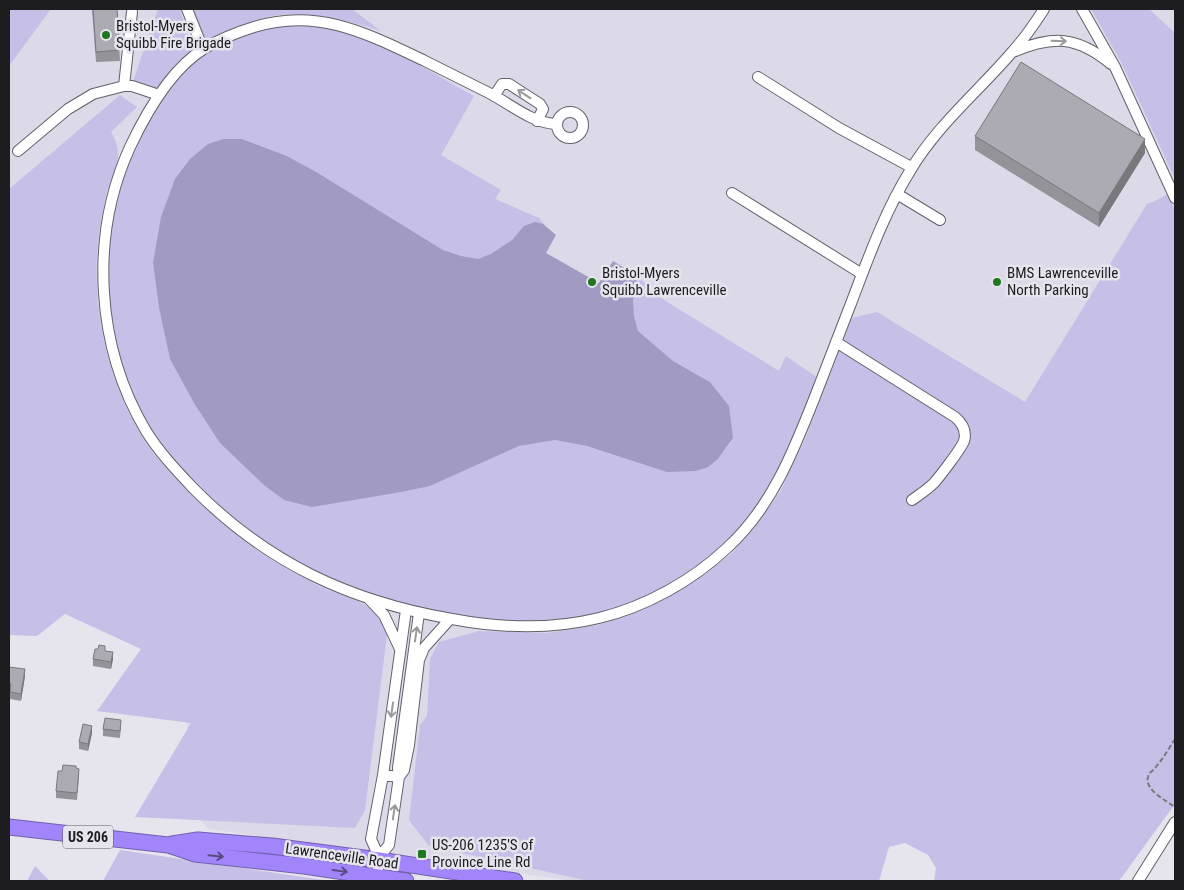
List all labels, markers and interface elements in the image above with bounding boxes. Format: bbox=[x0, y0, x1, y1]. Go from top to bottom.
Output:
place label: Bristol-Myers Squibb Fire Brigade bbox=[116, 17, 231, 52]
marker: Bristol-Myers Squibb Fire Brigade bbox=[100, 29, 112, 41]
one-way arrow bbox=[1050, 36, 1067, 46]
one-way arrow bbox=[517, 89, 531, 99]
place label: Bristol-Myers Squibb Lawrenceville bbox=[602, 264, 727, 299]
place label: BMS Lawrenceville North Parking bbox=[1007, 264, 1118, 299]
marker: Bristol-Myers Squibb Lawrenceville bbox=[586, 276, 598, 288]
marker: BMS Lawrenceville North Parking bbox=[991, 276, 1003, 288]
one-way arrow bbox=[411, 626, 421, 642]
one-way arrow bbox=[387, 702, 397, 718]
one-way arrow bbox=[389, 804, 399, 820]
road number: US 206 bbox=[63, 826, 113, 849]
place label: US-206 1235'S of Province Line Rd bbox=[432, 836, 534, 871]
street label: Lawrenceville Road bbox=[284, 839, 400, 873]
marker: US-206 1235'S of Province Line Rd bbox=[416, 848, 428, 860]
one-way arrow bbox=[207, 851, 223, 861]
one-way arrow bbox=[332, 866, 348, 876]

